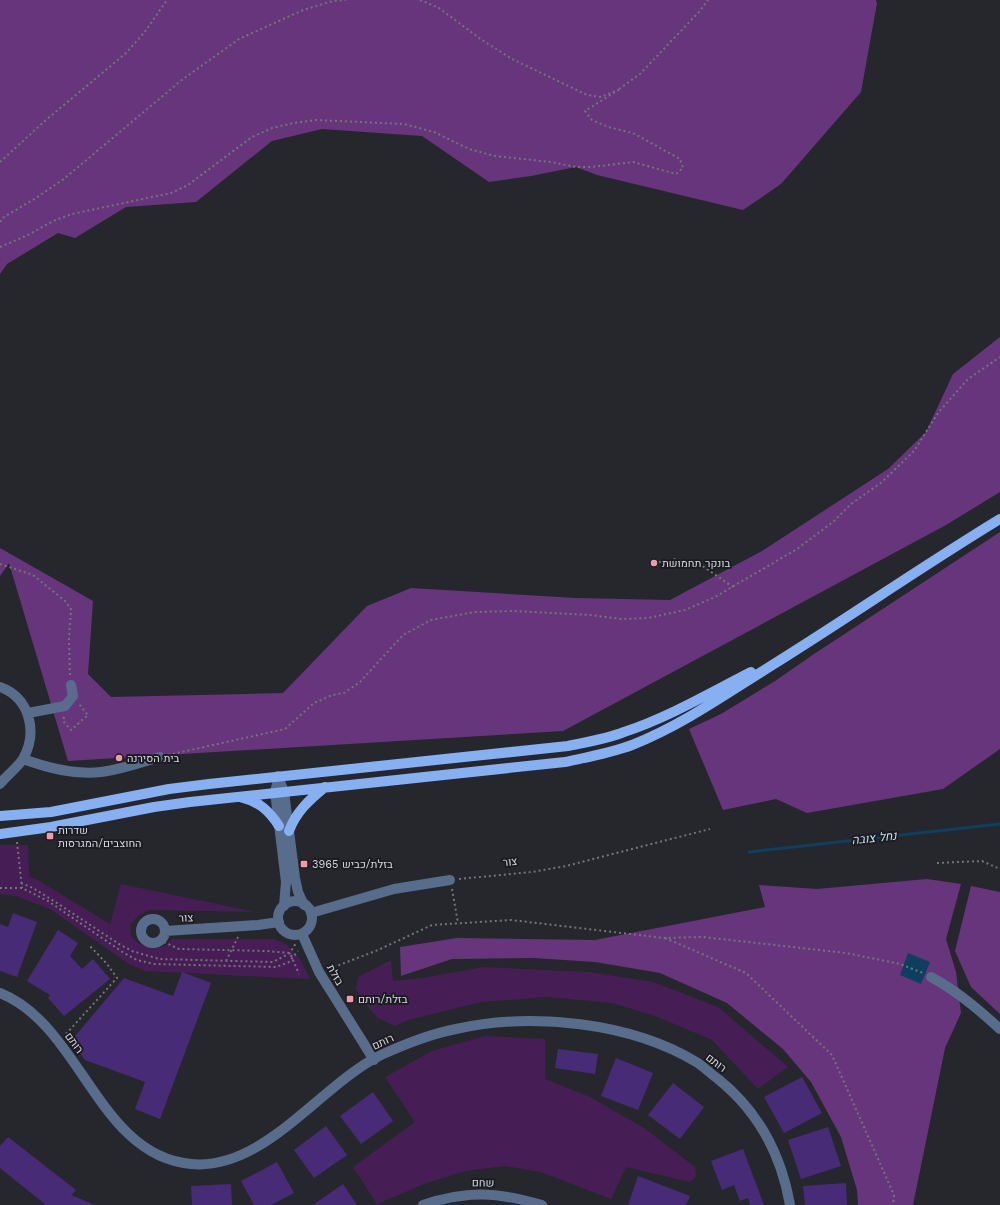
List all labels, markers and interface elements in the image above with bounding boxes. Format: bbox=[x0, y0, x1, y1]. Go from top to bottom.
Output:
place label: בונקר תחמושת bbox=[662, 557, 731, 570]
marker: בונקר תחמושת bbox=[649, 558, 659, 568]
place label: בית הסירנה bbox=[127, 752, 180, 765]
marker: בית הסירנה bbox=[114, 753, 124, 763]
place label: שדרות החוצבים/המגרסות bbox=[58, 824, 142, 850]
water label: נחל צובה bbox=[851, 828, 899, 847]
marker: שדרות החוצבים/המגרסות bbox=[45, 831, 55, 841]
street label: צור bbox=[502, 855, 518, 869]
place label: בזלת/כביש 3965 bbox=[312, 858, 393, 871]
marker: בזלת/כביש 3965 bbox=[299, 859, 309, 869]
street label: צור bbox=[178, 911, 194, 925]
street label: בזלת bbox=[324, 962, 346, 988]
place label: בזלת/רותם bbox=[358, 993, 408, 1006]
marker: בזלת/רותם bbox=[345, 994, 355, 1004]
street label: רותם bbox=[62, 1030, 86, 1056]
street label: רותם bbox=[370, 1031, 396, 1053]
street label: רותם bbox=[703, 1051, 729, 1075]
street label: שחם bbox=[472, 1176, 494, 1190]

